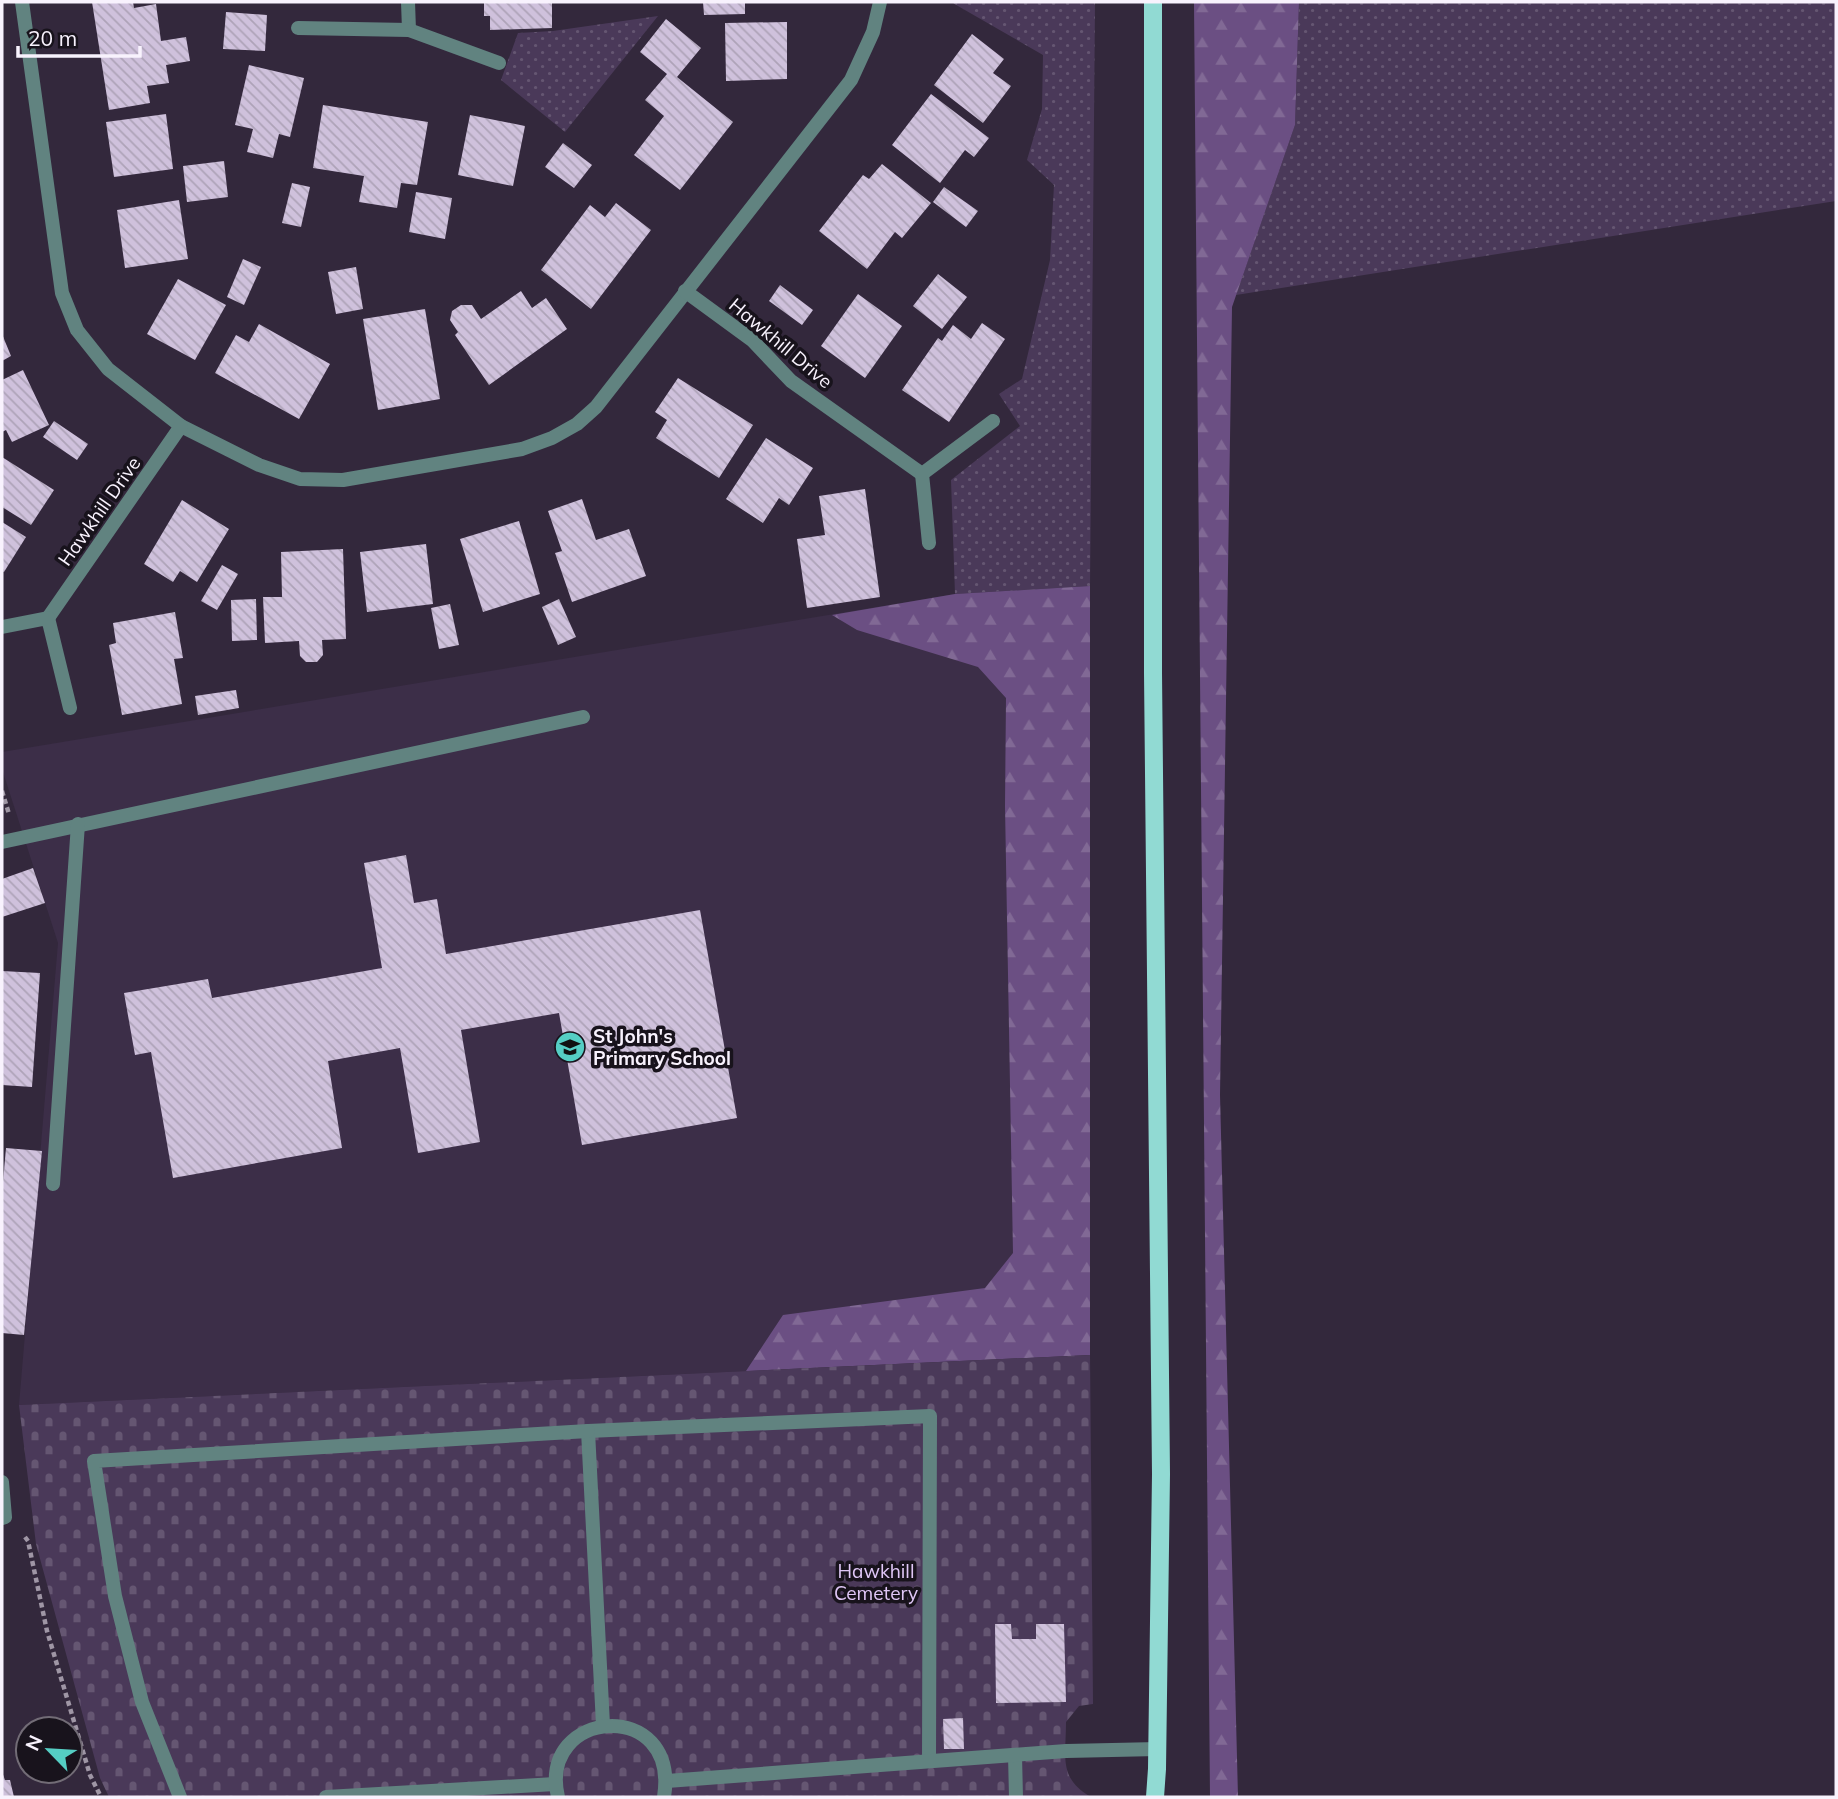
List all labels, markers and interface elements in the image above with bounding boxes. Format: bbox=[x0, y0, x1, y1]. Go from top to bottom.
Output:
scale bar bbox=[18, 14, 140, 58]
text: 20 m bbox=[28, 25, 77, 51]
street label: Hawkhill Drive bbox=[724, 293, 838, 393]
street label: Hawkhill Drive bbox=[53, 452, 145, 570]
place label: St John's Primary School bbox=[593, 1024, 731, 1070]
school or university icon: St John's Primary School bbox=[553, 1030, 587, 1064]
park label: Hawkhill Cemetery bbox=[834, 1559, 918, 1605]
north arrow bbox=[14, 1715, 84, 1785]
text: N bbox=[20, 1731, 48, 1754]

